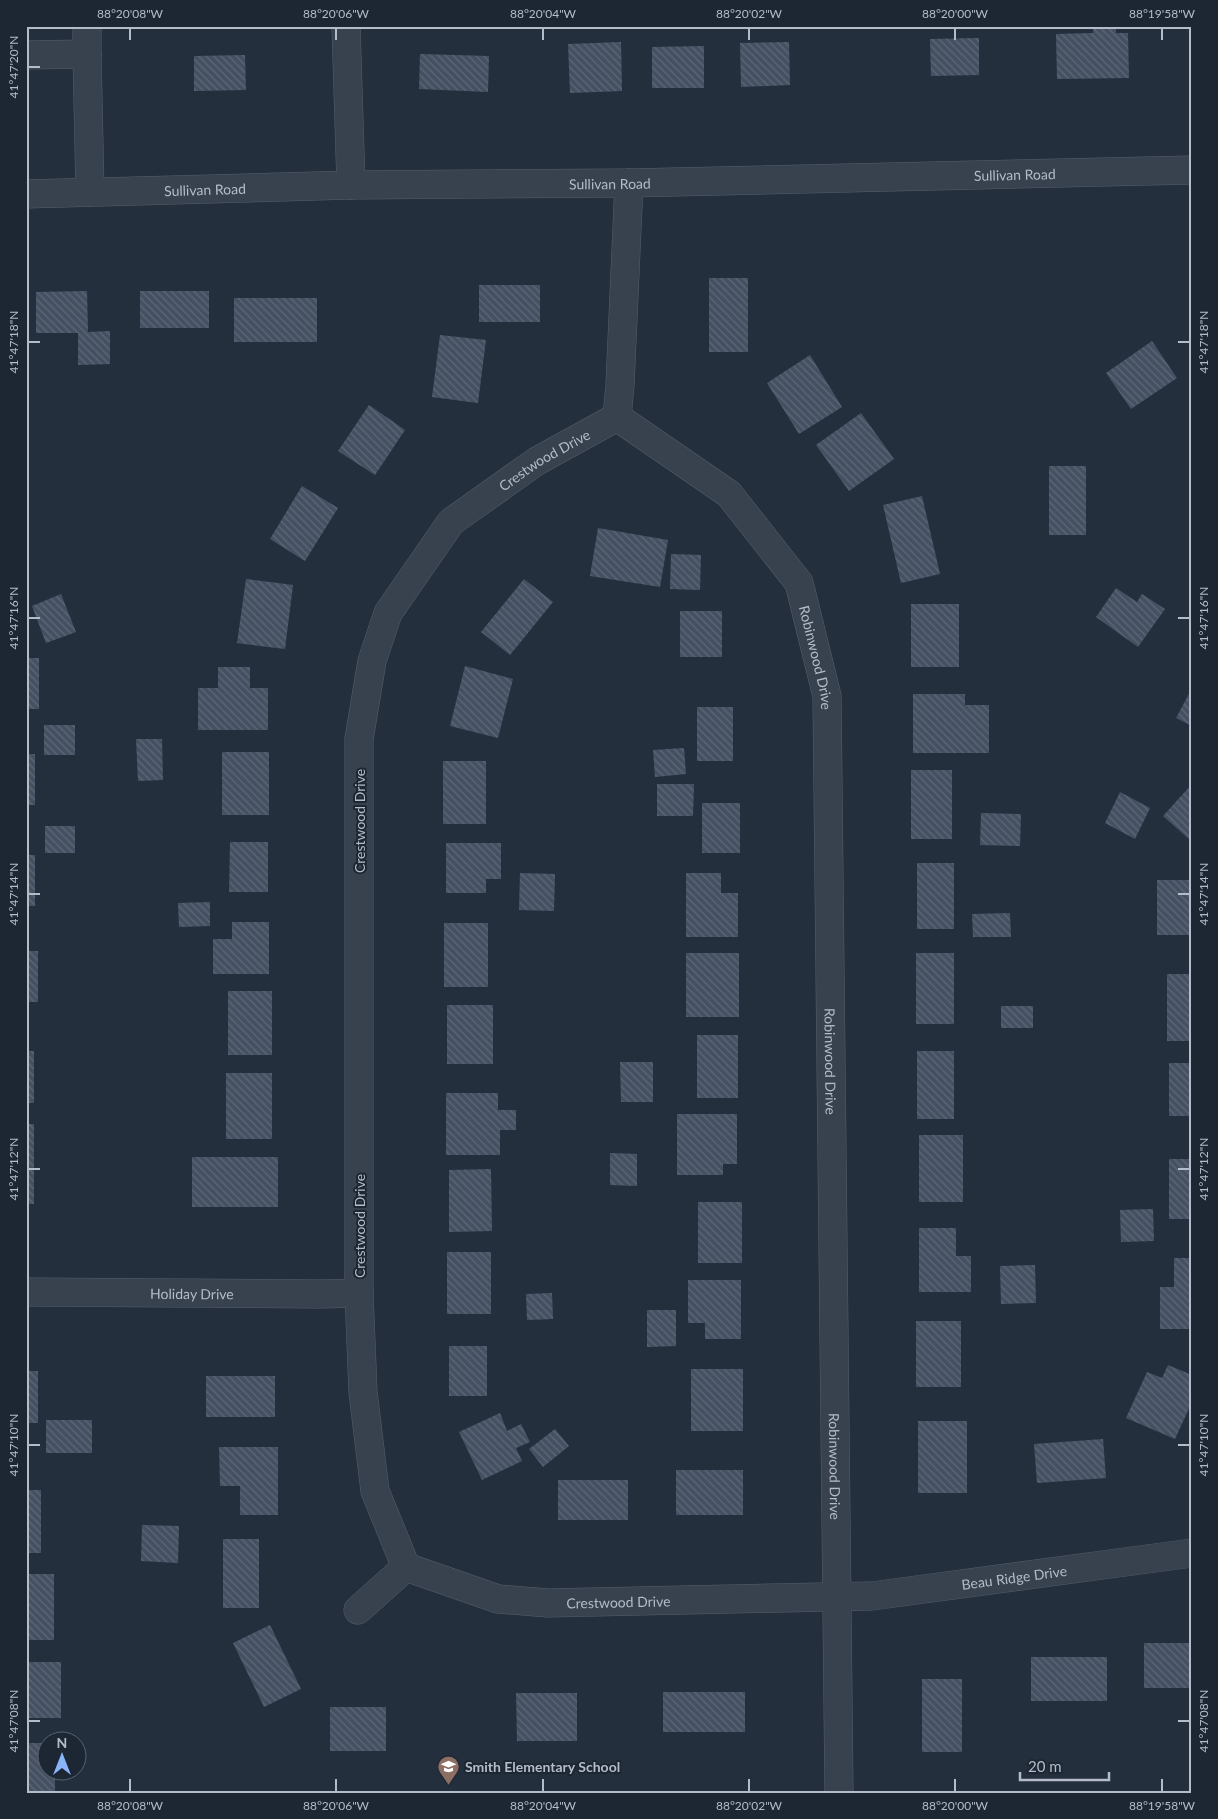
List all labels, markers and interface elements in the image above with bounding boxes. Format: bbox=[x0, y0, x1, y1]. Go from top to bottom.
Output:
text: 88°20'08"W bbox=[97, 6, 164, 21]
text: 88°20'06"W bbox=[303, 6, 370, 21]
text: 88°20'04"W bbox=[510, 6, 577, 21]
text: 88°20'02"W bbox=[716, 6, 783, 21]
text: 88°20'00"W bbox=[922, 6, 989, 21]
text: 88°19'58"W bbox=[1129, 6, 1196, 21]
text: 41°47'20"N bbox=[6, 36, 21, 98]
street label: Sullivan Road bbox=[974, 165, 1056, 184]
street label: Sullivan Road bbox=[569, 174, 651, 192]
street label: Sullivan Road bbox=[164, 179, 246, 199]
text: 41°47'18"N bbox=[6, 311, 21, 373]
text: 41°47'18"N bbox=[1196, 311, 1211, 373]
street label: Crestwood Drive bbox=[495, 425, 593, 494]
text: 41°47'16"N bbox=[6, 587, 21, 649]
text: 41°47'16"N bbox=[1196, 587, 1211, 649]
street label: Robinwood Drive bbox=[796, 604, 836, 710]
street label: Crestwood Drive bbox=[351, 769, 368, 873]
text: 41°47'14"N bbox=[6, 863, 21, 925]
text: 41°47'14"N bbox=[1196, 863, 1211, 925]
street label: Robinwood Drive bbox=[822, 1008, 840, 1115]
text: 41°47'12"N bbox=[6, 1138, 21, 1200]
text: 41°47'12"N bbox=[1196, 1138, 1211, 1200]
street label: Crestwood Drive bbox=[351, 1174, 368, 1278]
street label: Holiday Drive bbox=[150, 1284, 234, 1302]
street label: Robinwood Drive bbox=[826, 1413, 845, 1520]
text: 41°47'10"N bbox=[6, 1414, 21, 1476]
text: 41°47'10"N bbox=[1196, 1414, 1211, 1476]
street label: Beau Ridge Drive bbox=[960, 1561, 1068, 1592]
street label: Crestwood Drive bbox=[566, 1592, 671, 1611]
text: 41°47'08"N bbox=[6, 1690, 21, 1752]
text: 41°47'08"N bbox=[1196, 1690, 1211, 1752]
north arrow bbox=[38, 1732, 88, 1782]
text: N bbox=[57, 1734, 67, 1751]
scale bar bbox=[1020, 1749, 1109, 1781]
school or university icon: Smith Elementary School bbox=[437, 1754, 461, 1785]
text: 20 m bbox=[1028, 1757, 1062, 1775]
place label: Smith Elementary School bbox=[465, 1758, 620, 1775]
text: 88°20'08"W bbox=[97, 1798, 164, 1813]
text: 88°20'06"W bbox=[303, 1798, 370, 1813]
text: 88°20'04"W bbox=[510, 1798, 577, 1813]
text: 88°20'02"W bbox=[716, 1798, 783, 1813]
text: 88°20'00"W bbox=[922, 1798, 989, 1813]
text: 88°19'58"W bbox=[1129, 1798, 1196, 1813]

